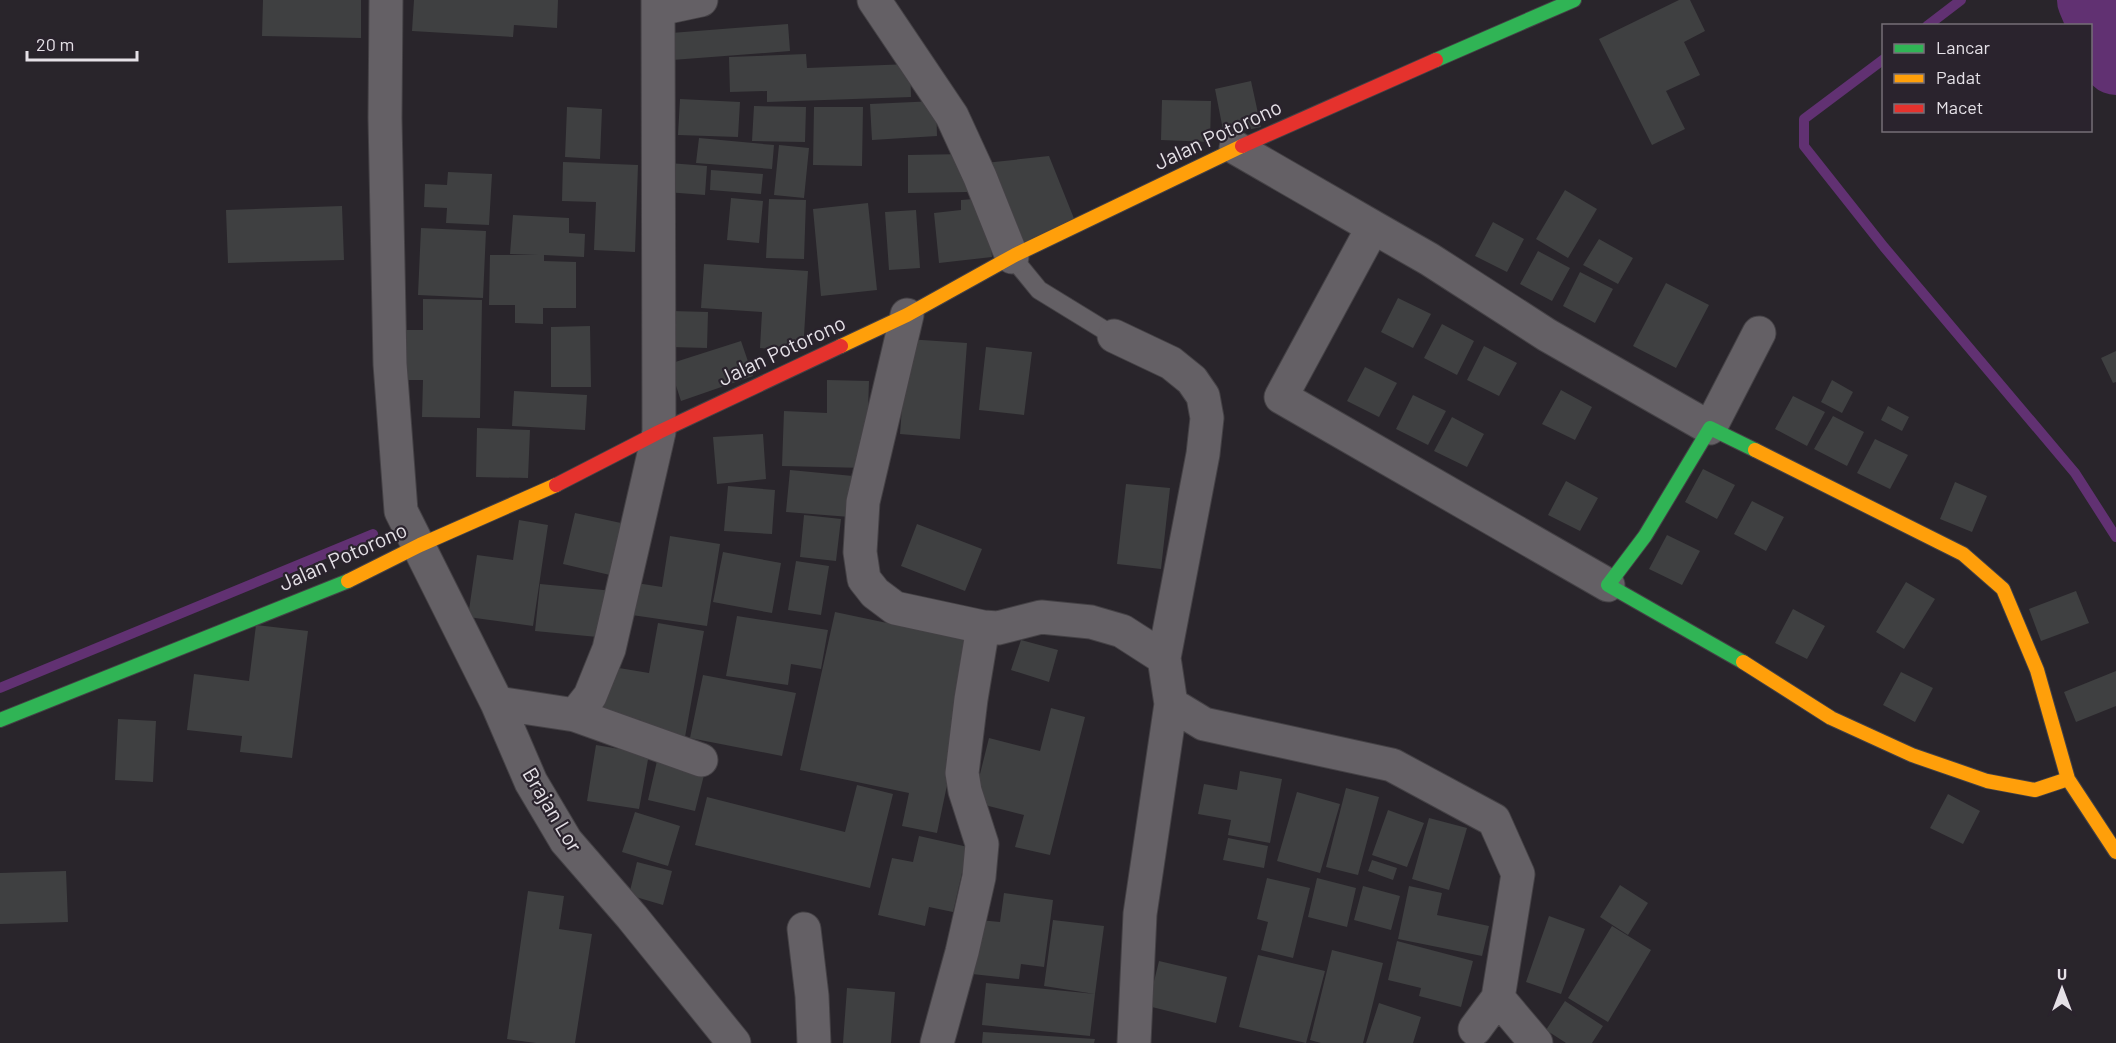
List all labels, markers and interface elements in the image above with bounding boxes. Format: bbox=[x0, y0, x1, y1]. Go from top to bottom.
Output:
scale bar bbox=[27, 24, 136, 62]
legend bbox=[1882, 24, 2092, 132]
text: 20 m bbox=[36, 33, 74, 55]
text: Lancar bbox=[1936, 36, 1991, 58]
text: Padat bbox=[1936, 66, 1981, 88]
street label: Jalan Potorono bbox=[1150, 93, 1285, 174]
text: Macet bbox=[1936, 96, 1983, 118]
street label: Jalan Potorono bbox=[714, 309, 849, 390]
street label: Jalan Potorono bbox=[274, 516, 410, 595]
street label: Brajan Lor bbox=[518, 763, 588, 856]
north arrow bbox=[2032, 959, 2092, 1019]
text: U bbox=[2057, 964, 2067, 983]

